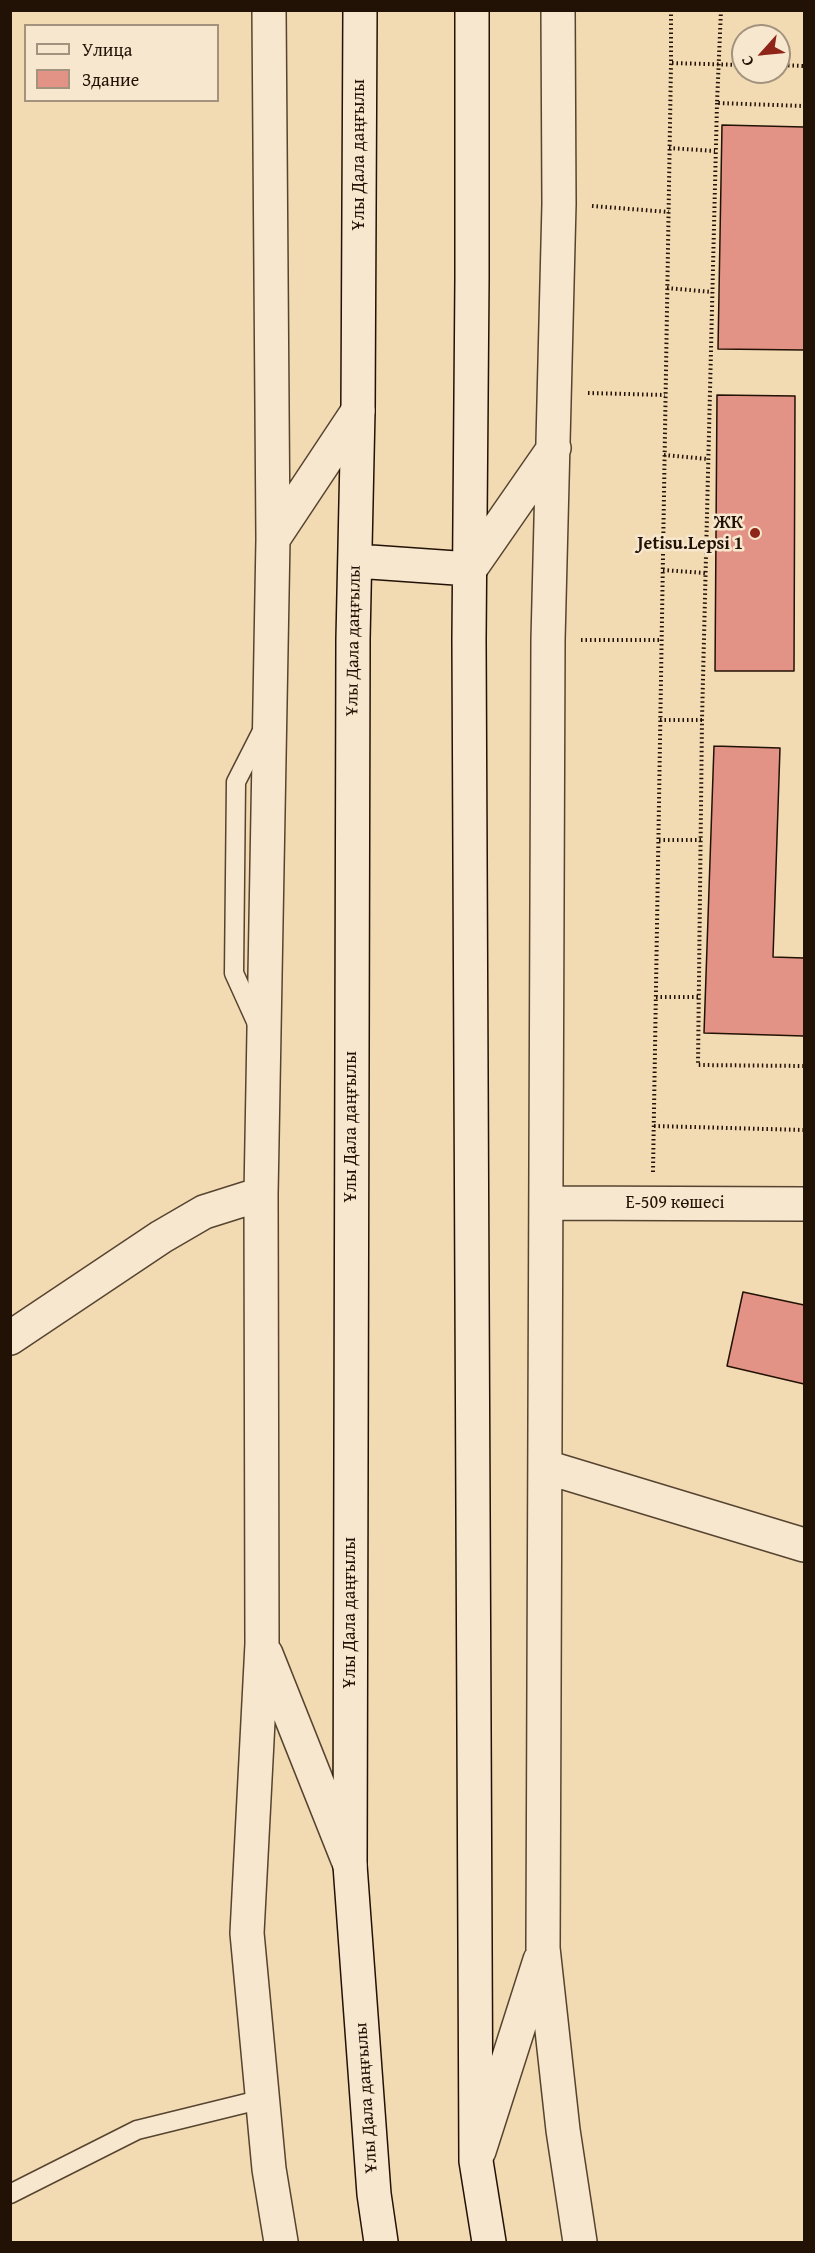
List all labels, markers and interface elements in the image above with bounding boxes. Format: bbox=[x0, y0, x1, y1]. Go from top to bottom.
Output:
legend bbox=[24, 24, 219, 102]
north arrow bbox=[731, 24, 791, 84]
text: Улица bbox=[82, 36, 132, 63]
text: С bbox=[734, 52, 759, 71]
text: Здание bbox=[82, 66, 139, 93]
street label: Ұлы Дала даңғылы bbox=[348, 79, 370, 231]
place label: ЖК Jetisu.Lepsi 1 bbox=[637, 512, 743, 554]
marker: ЖК Jetisu.Lepsi 1 bbox=[748, 526, 762, 540]
street label: Ұлы Дала даңғылы bbox=[342, 565, 366, 717]
street label: Ұлы Дала даңғылы bbox=[340, 1051, 362, 1203]
street label: Е-509 көшесі bbox=[626, 1192, 724, 1214]
street label: Ұлы Дала даңғылы bbox=[339, 1537, 361, 1689]
street label: Ұлы Дала даңғылы bbox=[351, 2022, 383, 2174]

